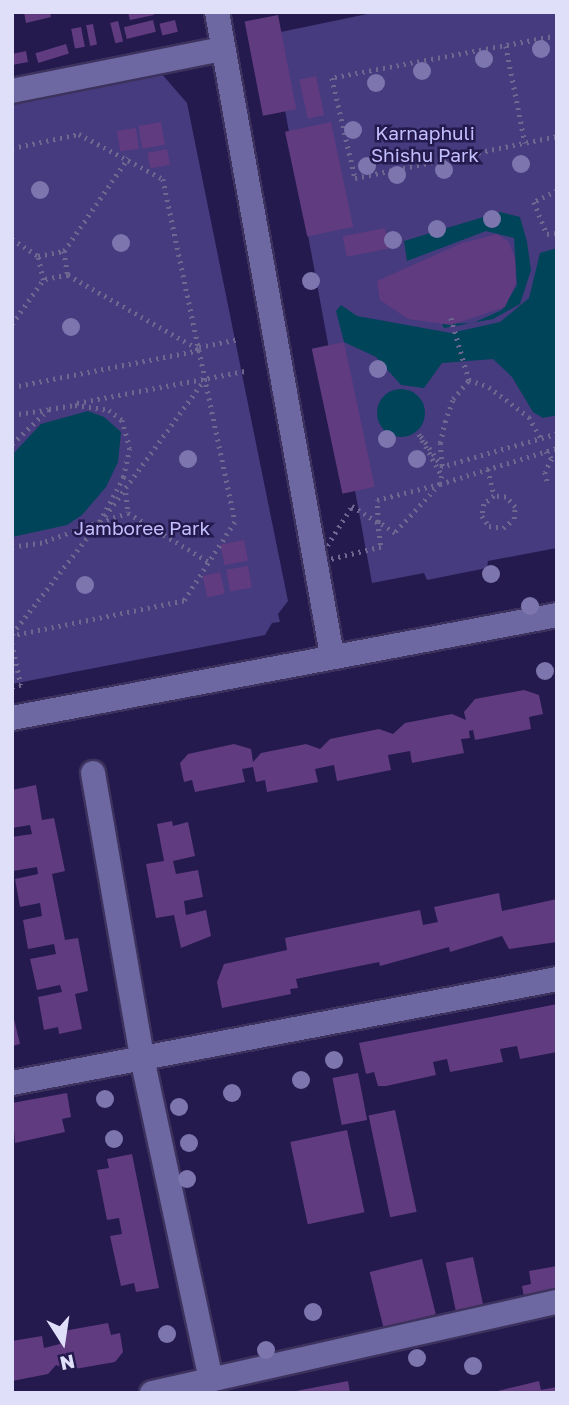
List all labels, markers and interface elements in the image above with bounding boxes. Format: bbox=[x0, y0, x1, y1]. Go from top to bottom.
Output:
park label: Karnaphuli Shishu Park bbox=[371, 122, 479, 166]
park label: Jamboree Park bbox=[74, 517, 210, 539]
north arrow bbox=[28, 1307, 98, 1377]
text: N bbox=[58, 1350, 77, 1376]

